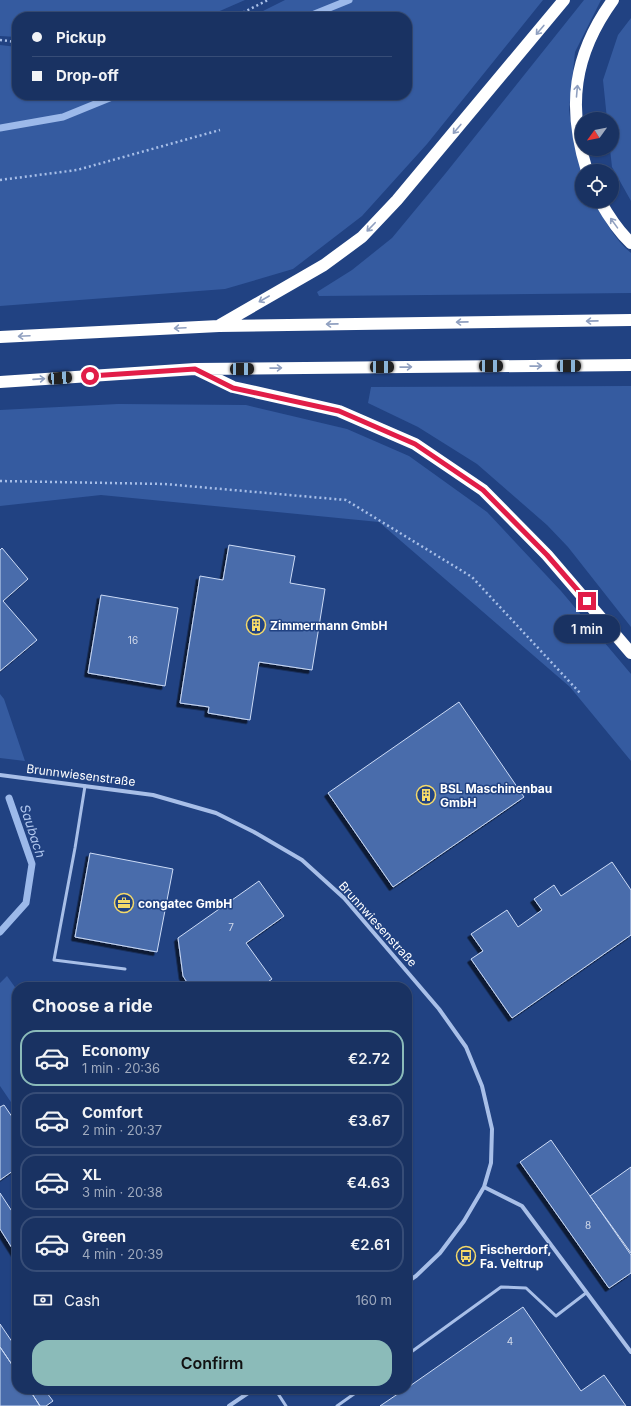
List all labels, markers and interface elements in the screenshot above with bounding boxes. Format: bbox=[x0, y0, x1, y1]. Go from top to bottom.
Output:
one-way arrow bbox=[535, 25, 544, 35]
text: Pickup bbox=[56, 28, 106, 47]
text: Drop-off bbox=[56, 66, 119, 85]
one-way arrow bbox=[573, 85, 580, 98]
north arrow bbox=[575, 112, 619, 156]
map controls bbox=[575, 112, 619, 208]
one-way arrow bbox=[453, 124, 462, 134]
button: locate bbox=[575, 164, 619, 208]
one-way arrow bbox=[610, 218, 618, 229]
one-way arrow bbox=[367, 222, 376, 232]
one-way arrow bbox=[258, 296, 270, 304]
one-way arrow bbox=[586, 317, 599, 325]
one-way arrow bbox=[456, 319, 469, 326]
one-way arrow bbox=[326, 320, 339, 328]
one-way arrow bbox=[174, 324, 187, 331]
one-way arrow bbox=[18, 333, 31, 340]
car bbox=[479, 360, 503, 372]
car bbox=[557, 360, 581, 372]
car bbox=[370, 361, 394, 373]
one-way arrow bbox=[529, 362, 542, 370]
car bbox=[230, 363, 254, 375]
one-way arrow bbox=[399, 363, 412, 371]
one-way arrow bbox=[269, 364, 282, 372]
route start bbox=[81, 367, 99, 385]
car bbox=[48, 371, 72, 385]
one-way arrow bbox=[32, 376, 45, 383]
route end bbox=[578, 592, 596, 610]
building icon: Zimmermann GmbH bbox=[245, 614, 267, 636]
callout: 1 min bbox=[554, 615, 620, 643]
place label: Zimmermann GmbH bbox=[270, 618, 387, 633]
text: 1 min bbox=[571, 621, 603, 637]
house number: 16 bbox=[128, 634, 138, 646]
street label: Brunnwiesenstraße bbox=[26, 761, 136, 789]
place label: BSL Maschinenbau GmbH bbox=[440, 781, 552, 810]
building icon: BSL Maschinenbau GmbH bbox=[415, 784, 437, 806]
water label: Saubach bbox=[17, 802, 49, 860]
street label: Brunnwiesenstraße bbox=[336, 878, 420, 970]
office icon: congatec GmbH bbox=[113, 892, 135, 914]
place label: congatec GmbH bbox=[138, 896, 232, 911]
house number: 7 bbox=[228, 921, 234, 933]
text: Choose a ride bbox=[32, 995, 153, 1016]
icon: car bbox=[34, 1040, 70, 1076]
text: Economy bbox=[82, 1041, 150, 1060]
text: €2.72 bbox=[348, 1049, 390, 1068]
text: 1 min · 20:36 bbox=[82, 1060, 160, 1076]
icon: car bbox=[34, 1102, 70, 1138]
text: Comfort bbox=[82, 1103, 143, 1122]
text: €3.67 bbox=[348, 1111, 390, 1130]
text: 2 min · 20:37 bbox=[82, 1122, 162, 1138]
icon: car bbox=[34, 1164, 70, 1200]
text: XL bbox=[82, 1165, 102, 1184]
text: €4.63 bbox=[347, 1173, 390, 1192]
text: 3 min · 20:38 bbox=[82, 1184, 163, 1200]
house number: 8 bbox=[585, 1219, 591, 1231]
icon: car bbox=[34, 1226, 70, 1262]
text: Green bbox=[82, 1227, 126, 1246]
text: €2.61 bbox=[350, 1235, 390, 1254]
place label: Fischerdorf, Fa. Veltrup bbox=[480, 1242, 551, 1271]
bus stop icon: Fischerdorf, Fa. Veltrup bbox=[455, 1245, 477, 1267]
text: 4 min · 20:39 bbox=[82, 1246, 163, 1262]
icon: cash bbox=[32, 1289, 54, 1311]
text: Cash bbox=[64, 1291, 100, 1310]
text: 160 m bbox=[355, 1292, 392, 1308]
house number: 4 bbox=[507, 1335, 513, 1347]
button: Confirm bbox=[32, 1340, 392, 1386]

